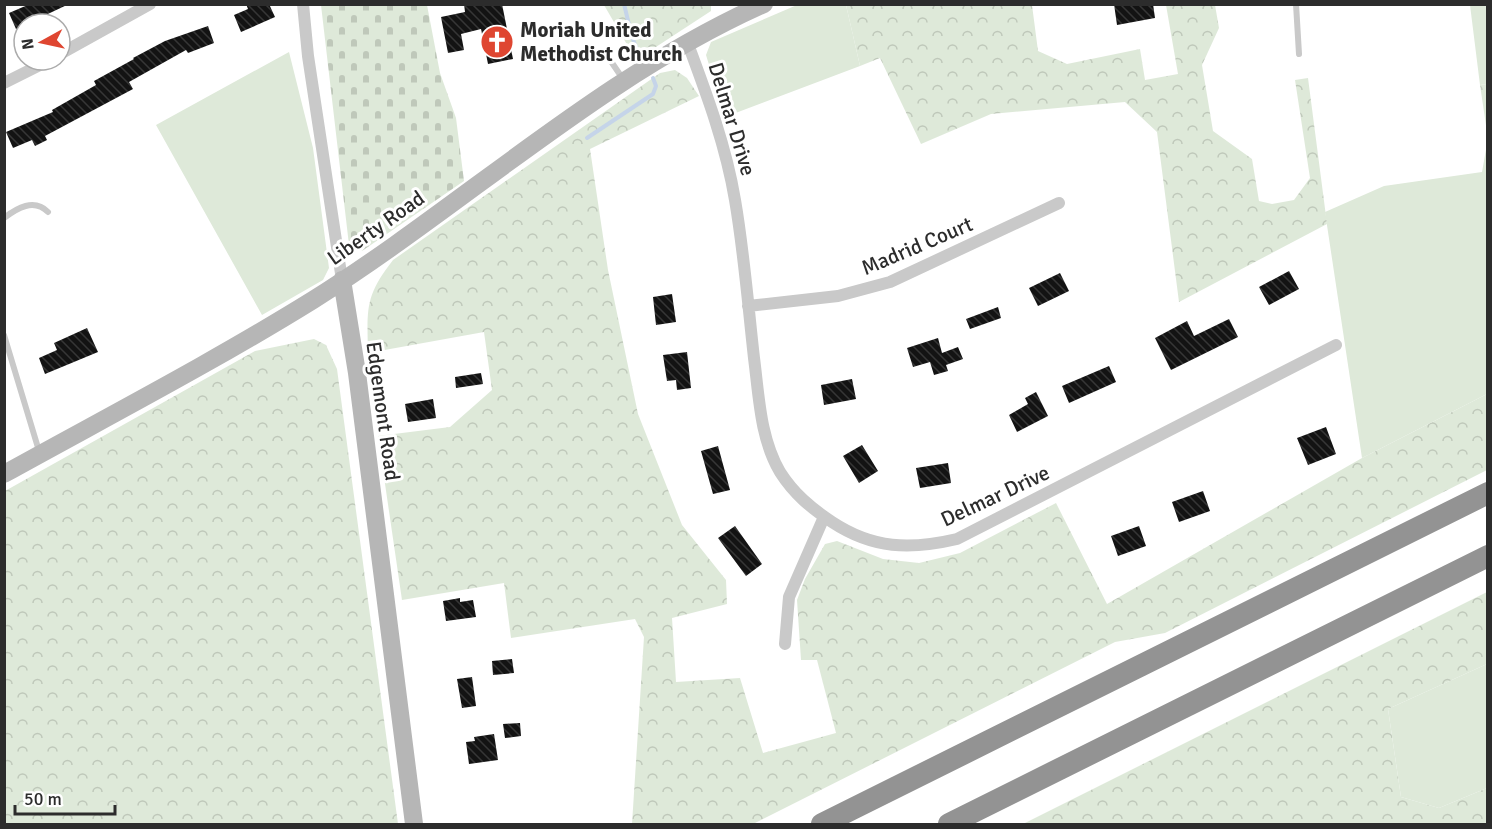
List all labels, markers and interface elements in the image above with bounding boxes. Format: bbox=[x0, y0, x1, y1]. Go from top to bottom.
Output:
north arrow bbox=[12, 12, 72, 72]
place label: Moriah United Methodist Church bbox=[520, 17, 683, 67]
church icon: Moriah United Methodist Church bbox=[479, 24, 515, 60]
text: N bbox=[17, 37, 39, 51]
street label: Delmar Drive bbox=[702, 59, 762, 179]
street label: Liberty Road bbox=[322, 185, 430, 271]
street label: Madrid Court bbox=[857, 211, 977, 281]
street label: Edgemont Road bbox=[360, 340, 406, 482]
street label: Delmar Drive bbox=[936, 459, 1054, 533]
scale bar bbox=[15, 778, 116, 816]
text: 50 m bbox=[24, 788, 62, 810]

